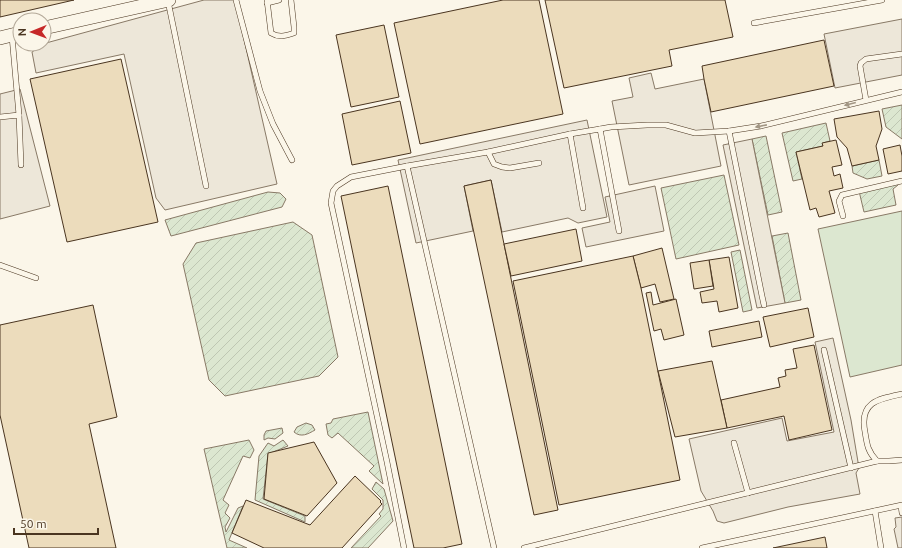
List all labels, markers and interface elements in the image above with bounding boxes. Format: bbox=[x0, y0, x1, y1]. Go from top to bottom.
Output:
north arrow bbox=[12, 12, 52, 52]
text: N bbox=[16, 28, 28, 36]
one-way arrow bbox=[844, 101, 856, 107]
one-way arrow bbox=[755, 124, 767, 130]
scale bar bbox=[14, 510, 98, 536]
text: 50 m bbox=[20, 517, 47, 530]

